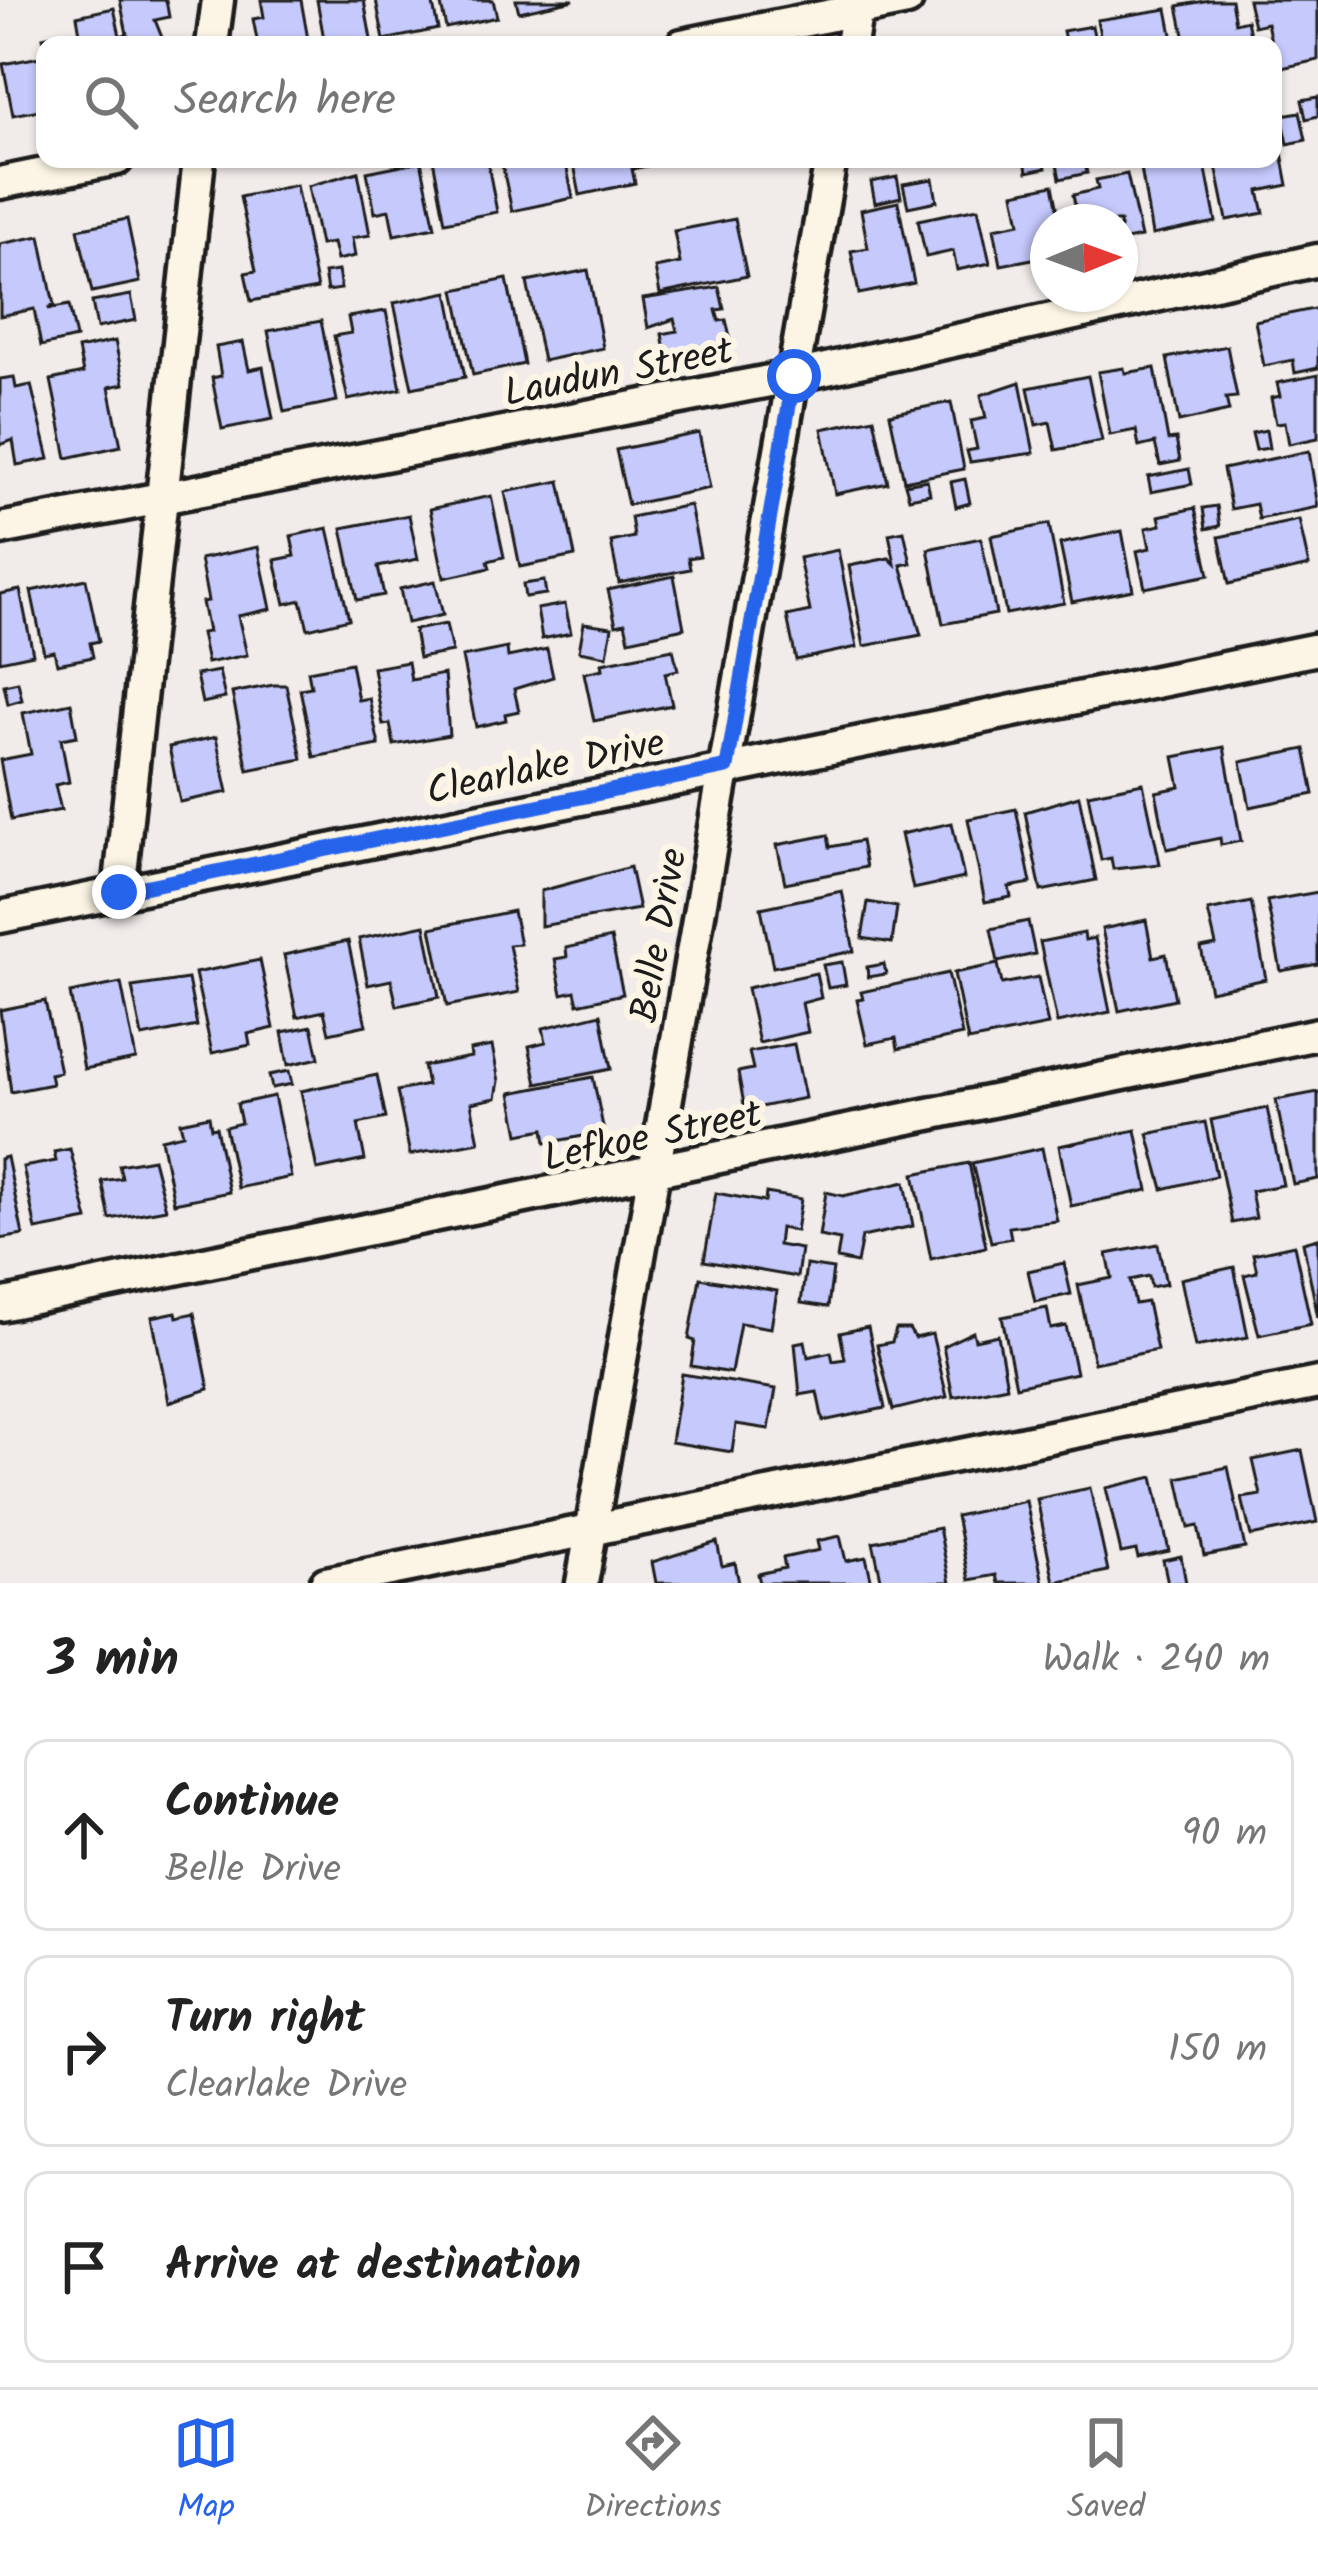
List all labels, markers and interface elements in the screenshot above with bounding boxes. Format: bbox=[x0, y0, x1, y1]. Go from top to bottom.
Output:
search box bbox=[36, 36, 1282, 168]
text: Search here bbox=[174, 66, 396, 138]
icon: search bbox=[78, 69, 144, 135]
north arrow bbox=[1030, 204, 1138, 312]
street label: Laudun Street bbox=[499, 321, 739, 426]
route start bbox=[767, 349, 821, 403]
street label: Clearlake Drive bbox=[421, 713, 671, 824]
street label: Belle Drive bbox=[615, 844, 707, 1028]
route end bbox=[92, 865, 146, 919]
street label: Lefkoe Street bbox=[538, 1084, 769, 1191]
text: 3 min bbox=[48, 1621, 179, 1702]
text: Walk · 240 m bbox=[1043, 1630, 1270, 1692]
text: Continue bbox=[165, 1768, 339, 1840]
icon: ahead bbox=[51, 1802, 117, 1868]
text: 90 m bbox=[1182, 1804, 1267, 1866]
text: Belle Drive bbox=[165, 1840, 341, 1902]
text: Turn right bbox=[165, 1984, 365, 2056]
icon: right bbox=[51, 2018, 117, 2084]
text: 150 m bbox=[1168, 2020, 1267, 2082]
text: Clearlake Drive bbox=[165, 2056, 407, 2118]
text: Arrive at destination bbox=[165, 2231, 581, 2303]
icon: arrive bbox=[51, 2234, 117, 2300]
tab: Map bbox=[173, 2410, 239, 2535]
tab: Directions bbox=[584, 2410, 721, 2535]
tab: Saved bbox=[1067, 2410, 1145, 2535]

